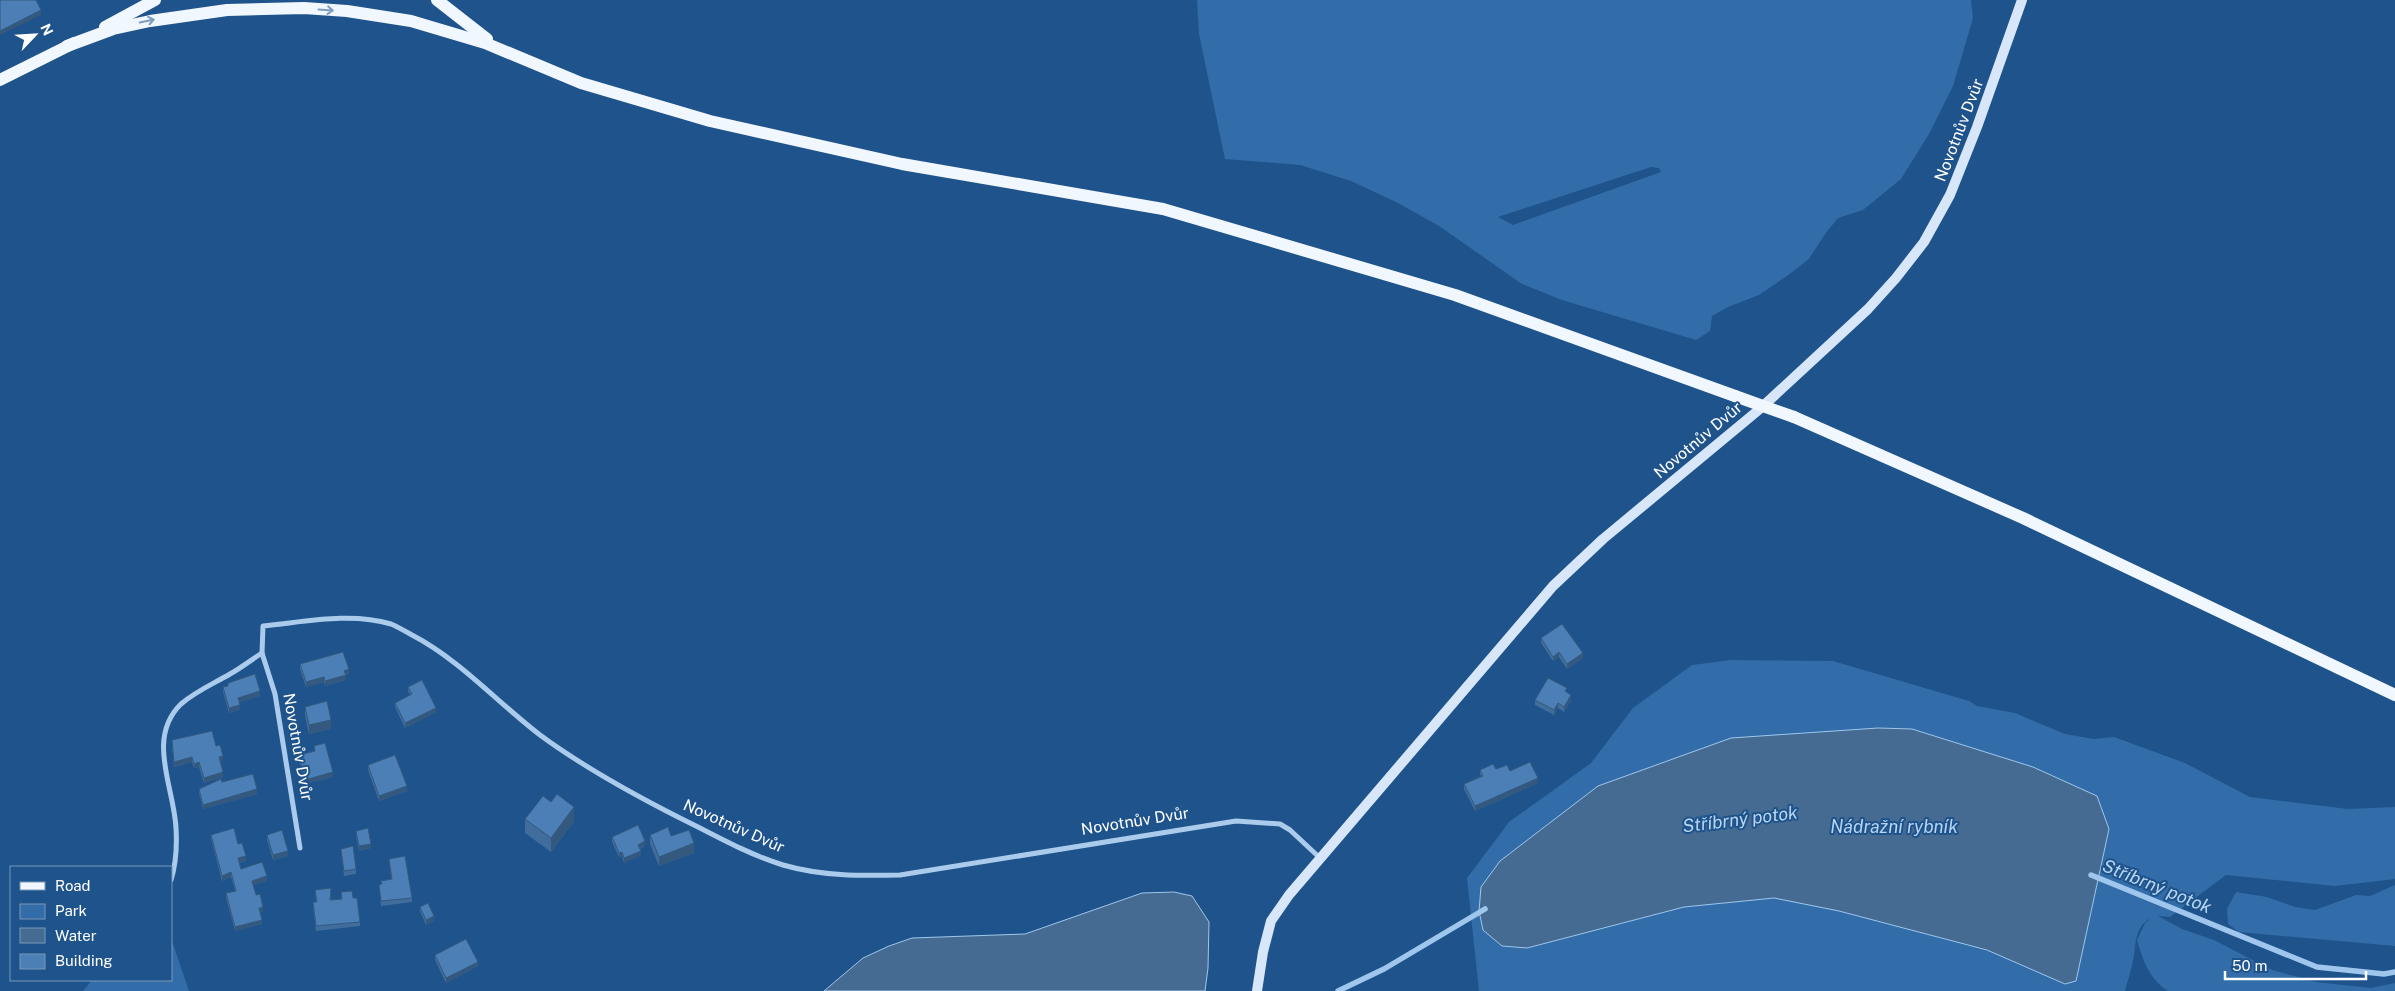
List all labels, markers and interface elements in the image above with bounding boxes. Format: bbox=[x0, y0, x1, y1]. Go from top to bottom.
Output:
one-way arrow bbox=[318, 5, 334, 14]
north arrow bbox=[10, 10, 60, 60]
one-way arrow bbox=[139, 16, 155, 26]
text: N bbox=[37, 21, 56, 38]
street label: Novotnův Dvůr bbox=[1931, 76, 1987, 184]
street label: Novotnův Dvůr bbox=[1650, 398, 1746, 482]
street label: Novotnův Dvůr bbox=[279, 692, 317, 802]
street label: Novotnův Dvůr bbox=[680, 795, 788, 857]
water label: Stříbrný potok bbox=[1681, 801, 1799, 836]
street label: Novotnův Dvůr bbox=[1080, 803, 1190, 839]
water label: Nádražní rybník bbox=[1830, 816, 1958, 837]
water label: Stříbrný potok bbox=[2099, 855, 2215, 918]
legend bbox=[10, 866, 172, 981]
text: Road bbox=[55, 877, 91, 894]
text: Park bbox=[55, 902, 87, 919]
text: Water bbox=[55, 927, 97, 944]
scale bar bbox=[2225, 948, 2366, 980]
text: Building bbox=[55, 952, 113, 969]
text: 50 m bbox=[2232, 957, 2267, 974]

